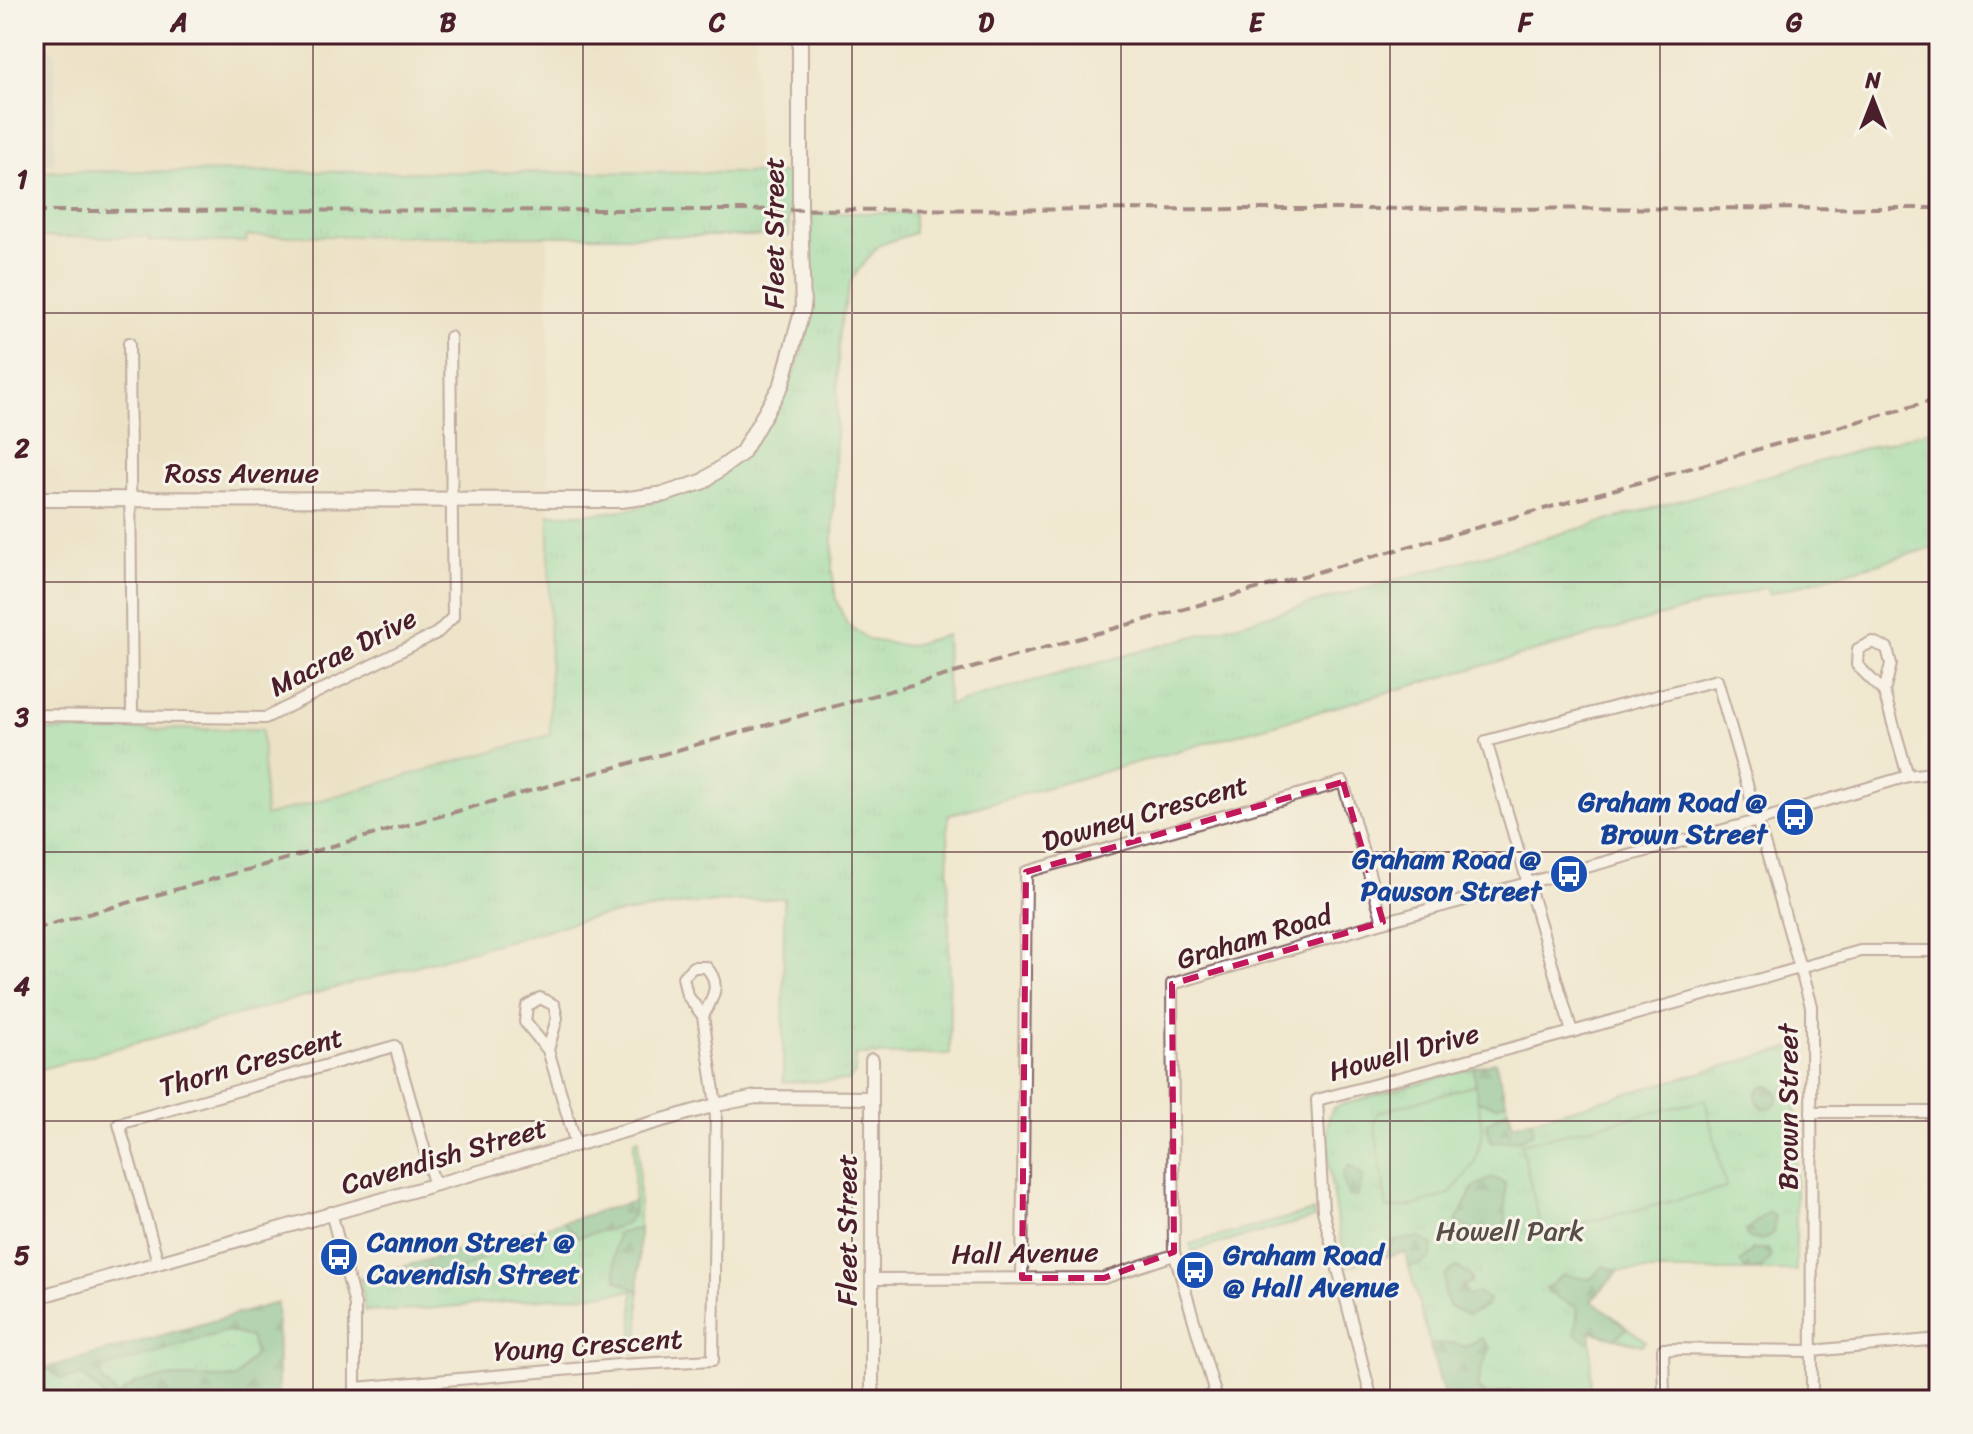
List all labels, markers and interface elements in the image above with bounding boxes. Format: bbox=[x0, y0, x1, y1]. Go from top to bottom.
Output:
text: A bbox=[169, 0, 188, 45]
text: B bbox=[440, 0, 457, 45]
text: C bbox=[708, 0, 726, 45]
text: D bbox=[978, 0, 994, 45]
text: E bbox=[1249, 0, 1266, 45]
text: F bbox=[1517, 0, 1534, 45]
text: G bbox=[1786, 0, 1803, 45]
north arrow bbox=[1833, 60, 1913, 140]
text: N bbox=[1864, 61, 1881, 100]
text: 1 bbox=[16, 156, 28, 202]
street label: Fleet Street bbox=[749, 157, 798, 309]
text: 2 bbox=[13, 425, 30, 471]
street label: Ross Avenue bbox=[165, 448, 319, 497]
street label: Macrae Drive bbox=[260, 594, 426, 710]
text: 3 bbox=[14, 694, 30, 740]
street label: Downey Crescent bbox=[1036, 760, 1254, 866]
place label: Graham Road @ Brown Street bbox=[1578, 777, 1769, 858]
bus stop icon: Graham Road @ Brown Street bbox=[1774, 796, 1816, 838]
place label: Graham Road @ Pawson Street bbox=[1352, 834, 1543, 915]
bus stop icon: Graham Road @ Pawson Street bbox=[1548, 853, 1590, 895]
street label: Graham Road bbox=[1170, 890, 1340, 984]
text: 4 bbox=[14, 963, 30, 1009]
street label: Howell Drive bbox=[1323, 1008, 1485, 1096]
street label: Thorn Crescent bbox=[153, 1012, 349, 1112]
street label: Brown Street bbox=[1763, 1022, 1812, 1190]
street label: Cavendish Street bbox=[335, 1103, 553, 1209]
street label: Fleet Street bbox=[822, 1154, 871, 1306]
park label: Howell Park bbox=[1436, 1206, 1584, 1255]
place label: Cannon Street @ Cavendish Street bbox=[366, 1217, 580, 1298]
street label: Hall Avenue bbox=[951, 1227, 1099, 1279]
place label: Graham Road @ Hall Avenue bbox=[1223, 1230, 1400, 1311]
text: 5 bbox=[14, 1232, 30, 1278]
bus stop icon: Cannon Street @ Cavendish Street bbox=[318, 1236, 360, 1278]
bus stop icon: Graham Road @ Hall Avenue bbox=[1174, 1249, 1216, 1291]
street label: Young Crescent bbox=[492, 1314, 684, 1376]

